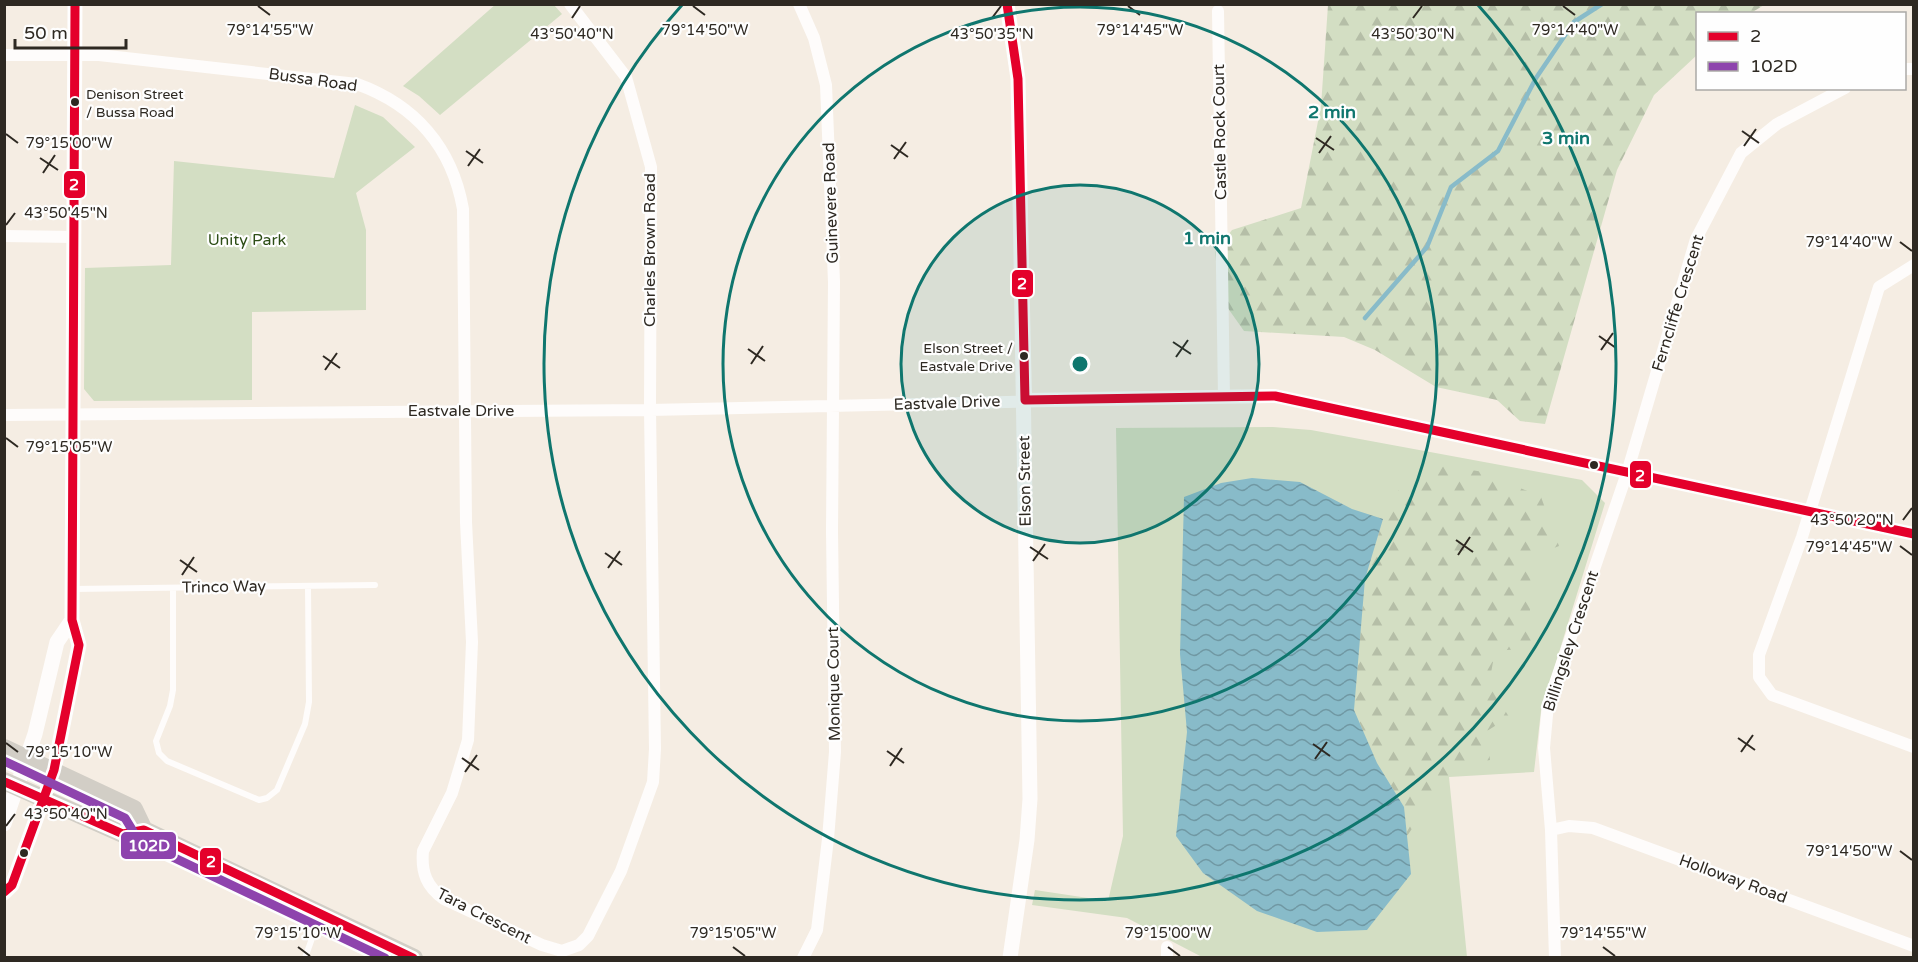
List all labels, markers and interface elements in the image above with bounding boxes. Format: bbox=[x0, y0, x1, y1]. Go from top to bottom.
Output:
scale bar bbox=[15, 12, 126, 50]
legend bbox=[1696, 12, 1906, 90]
text: 79°14'55"W bbox=[227, 21, 313, 39]
text: 79°14'50"W bbox=[662, 21, 748, 39]
text: 79°14'45"W bbox=[1097, 21, 1183, 39]
text: 79°14'40"W bbox=[1532, 21, 1618, 39]
text: 50 m bbox=[24, 22, 68, 44]
text: 43°50'40"N bbox=[530, 25, 614, 43]
text: 43°50'35"N bbox=[950, 25, 1034, 43]
text: 43°50'30"N bbox=[1371, 25, 1455, 43]
text: 2 bbox=[1750, 25, 1761, 47]
text: 102D bbox=[1750, 55, 1797, 77]
street label: Bussa Road bbox=[267, 64, 359, 96]
street label: Castle Rock Court bbox=[1209, 64, 1231, 200]
place label: Denison Street / Bussa Road bbox=[86, 86, 184, 121]
marker: Denison Street / Bussa Road bbox=[69, 96, 81, 108]
text: 2 min bbox=[1308, 101, 1356, 123]
text: 3 min bbox=[1542, 127, 1590, 149]
text: 79°15'00"W bbox=[26, 134, 112, 152]
street label: Guinevere Road bbox=[819, 142, 843, 264]
line badge: 2 bbox=[63, 170, 86, 199]
street label: Charles Brown Road bbox=[640, 173, 660, 327]
text: 2 bbox=[69, 175, 79, 195]
text: 43°50'45"N bbox=[24, 204, 108, 222]
text: 1 min bbox=[1183, 227, 1231, 249]
park label: Unity Park bbox=[208, 230, 287, 250]
street label: Ferncliffe Crescent bbox=[1648, 232, 1708, 374]
text: 79°14'40"W bbox=[1806, 233, 1892, 251]
line badge: 2 bbox=[1011, 269, 1034, 298]
text: 2 bbox=[1017, 274, 1027, 294]
place label: Elson Street / Eastvale Drive bbox=[920, 340, 1013, 375]
marker: Elson Street / Eastvale Drive bbox=[1018, 350, 1030, 362]
centre of rings bbox=[1070, 354, 1090, 374]
street label: Eastvale Drive bbox=[893, 391, 1001, 415]
street label: Eastvale Drive bbox=[408, 401, 514, 421]
street label: Elson Street bbox=[1014, 435, 1036, 527]
text: 79°15'05"W bbox=[26, 438, 112, 456]
unlabelled marker bbox=[1588, 459, 1600, 471]
line badge: 2 bbox=[1629, 460, 1652, 489]
text: 2 bbox=[1635, 466, 1645, 486]
text: 43°50'20"N bbox=[1810, 511, 1894, 529]
text: 79°14'45"W bbox=[1806, 538, 1892, 556]
street label: Billingsley Crescent bbox=[1539, 568, 1603, 714]
street label: Trinco Way bbox=[182, 576, 267, 598]
street label: Monique Court bbox=[823, 627, 845, 741]
text: 79°15'10"W bbox=[26, 743, 112, 761]
text: 43°50'40"N bbox=[24, 805, 108, 823]
line badge: 102D bbox=[120, 831, 177, 860]
text: 102D bbox=[128, 836, 170, 856]
text: 79°14'50"W bbox=[1806, 842, 1892, 860]
unlabelled marker bbox=[18, 847, 30, 859]
line badge: 2 bbox=[199, 847, 222, 876]
street label: Holloway Road bbox=[1676, 850, 1790, 908]
text: 2 bbox=[206, 852, 216, 872]
street label: Tara Crescent bbox=[433, 884, 535, 948]
text: 79°15'10"W bbox=[255, 924, 341, 942]
text: 79°15'05"W bbox=[690, 924, 776, 942]
text: 79°15'00"W bbox=[1125, 924, 1211, 942]
text: 79°14'55"W bbox=[1560, 924, 1646, 942]

